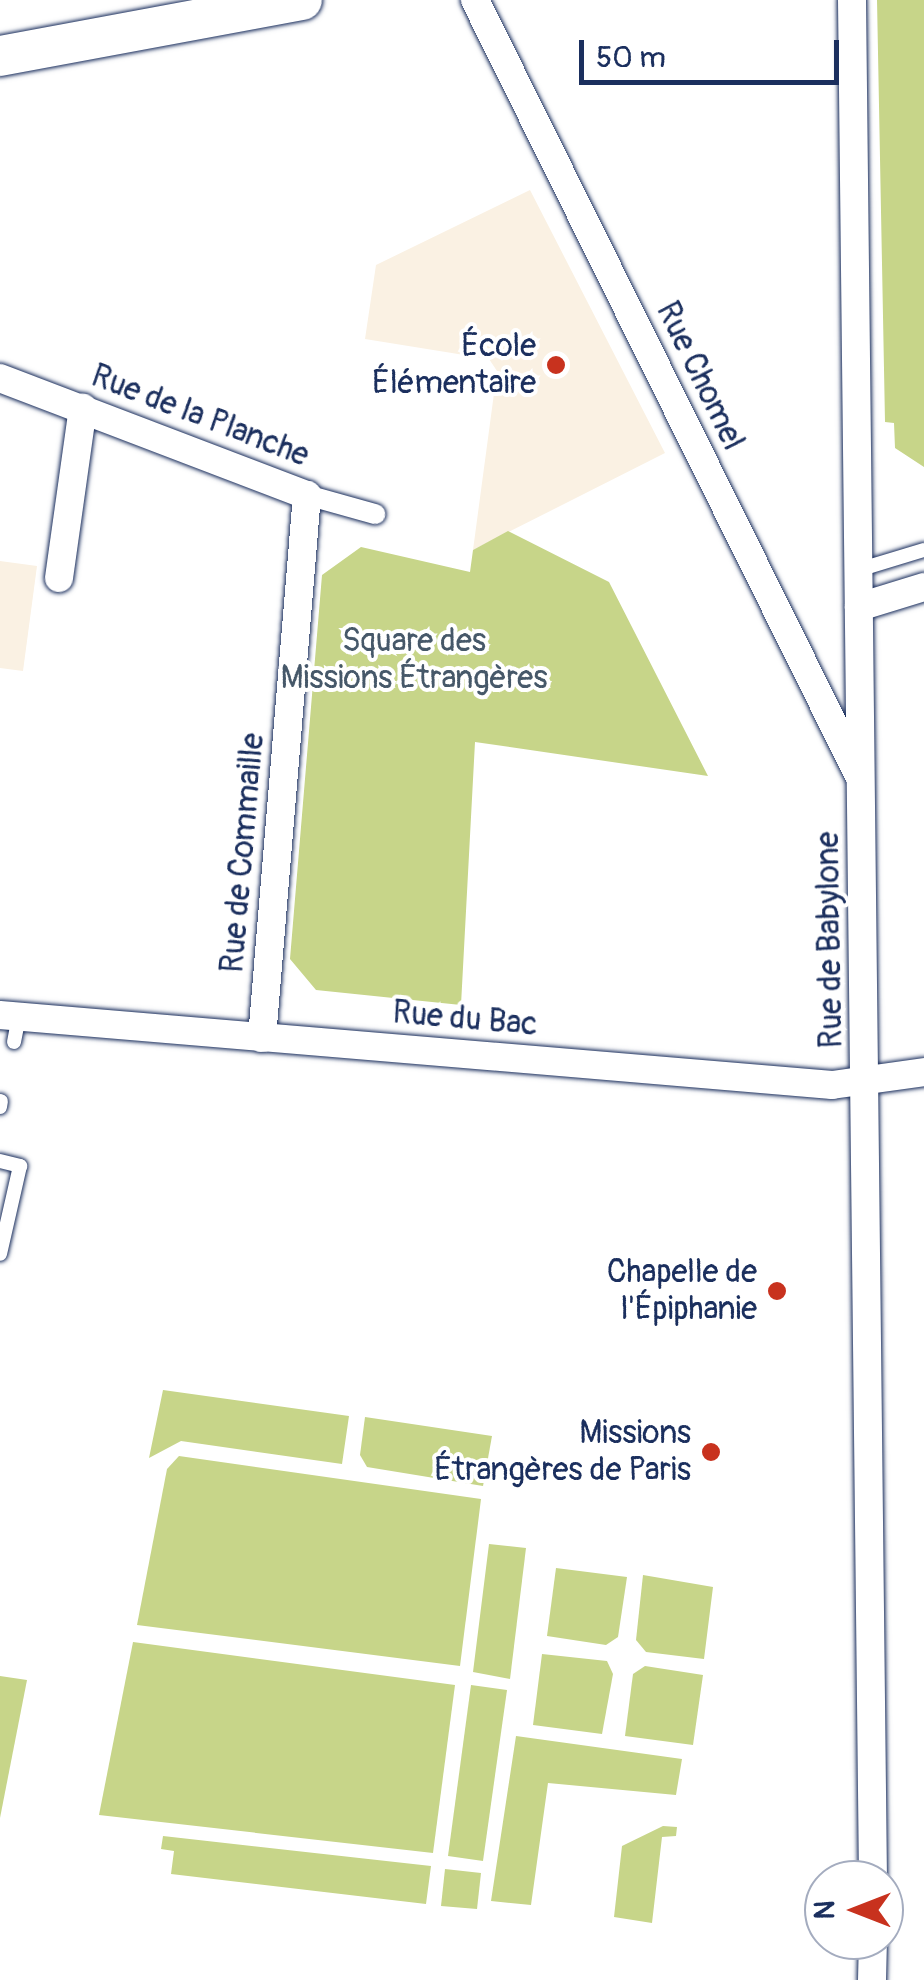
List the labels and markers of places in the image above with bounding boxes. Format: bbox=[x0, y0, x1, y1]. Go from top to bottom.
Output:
place label: École Élémentaire bbox=[372, 328, 536, 403]
marker: École Élémentaire bbox=[545, 354, 567, 376]
place label: Chapelle de l'Épiphanie bbox=[607, 1254, 757, 1329]
marker: Chapelle de l'Épiphanie bbox=[766, 1280, 788, 1302]
place label: Missions Étrangères de Paris bbox=[434, 1415, 691, 1490]
marker: Missions Étrangères de Paris bbox=[700, 1441, 722, 1463]

